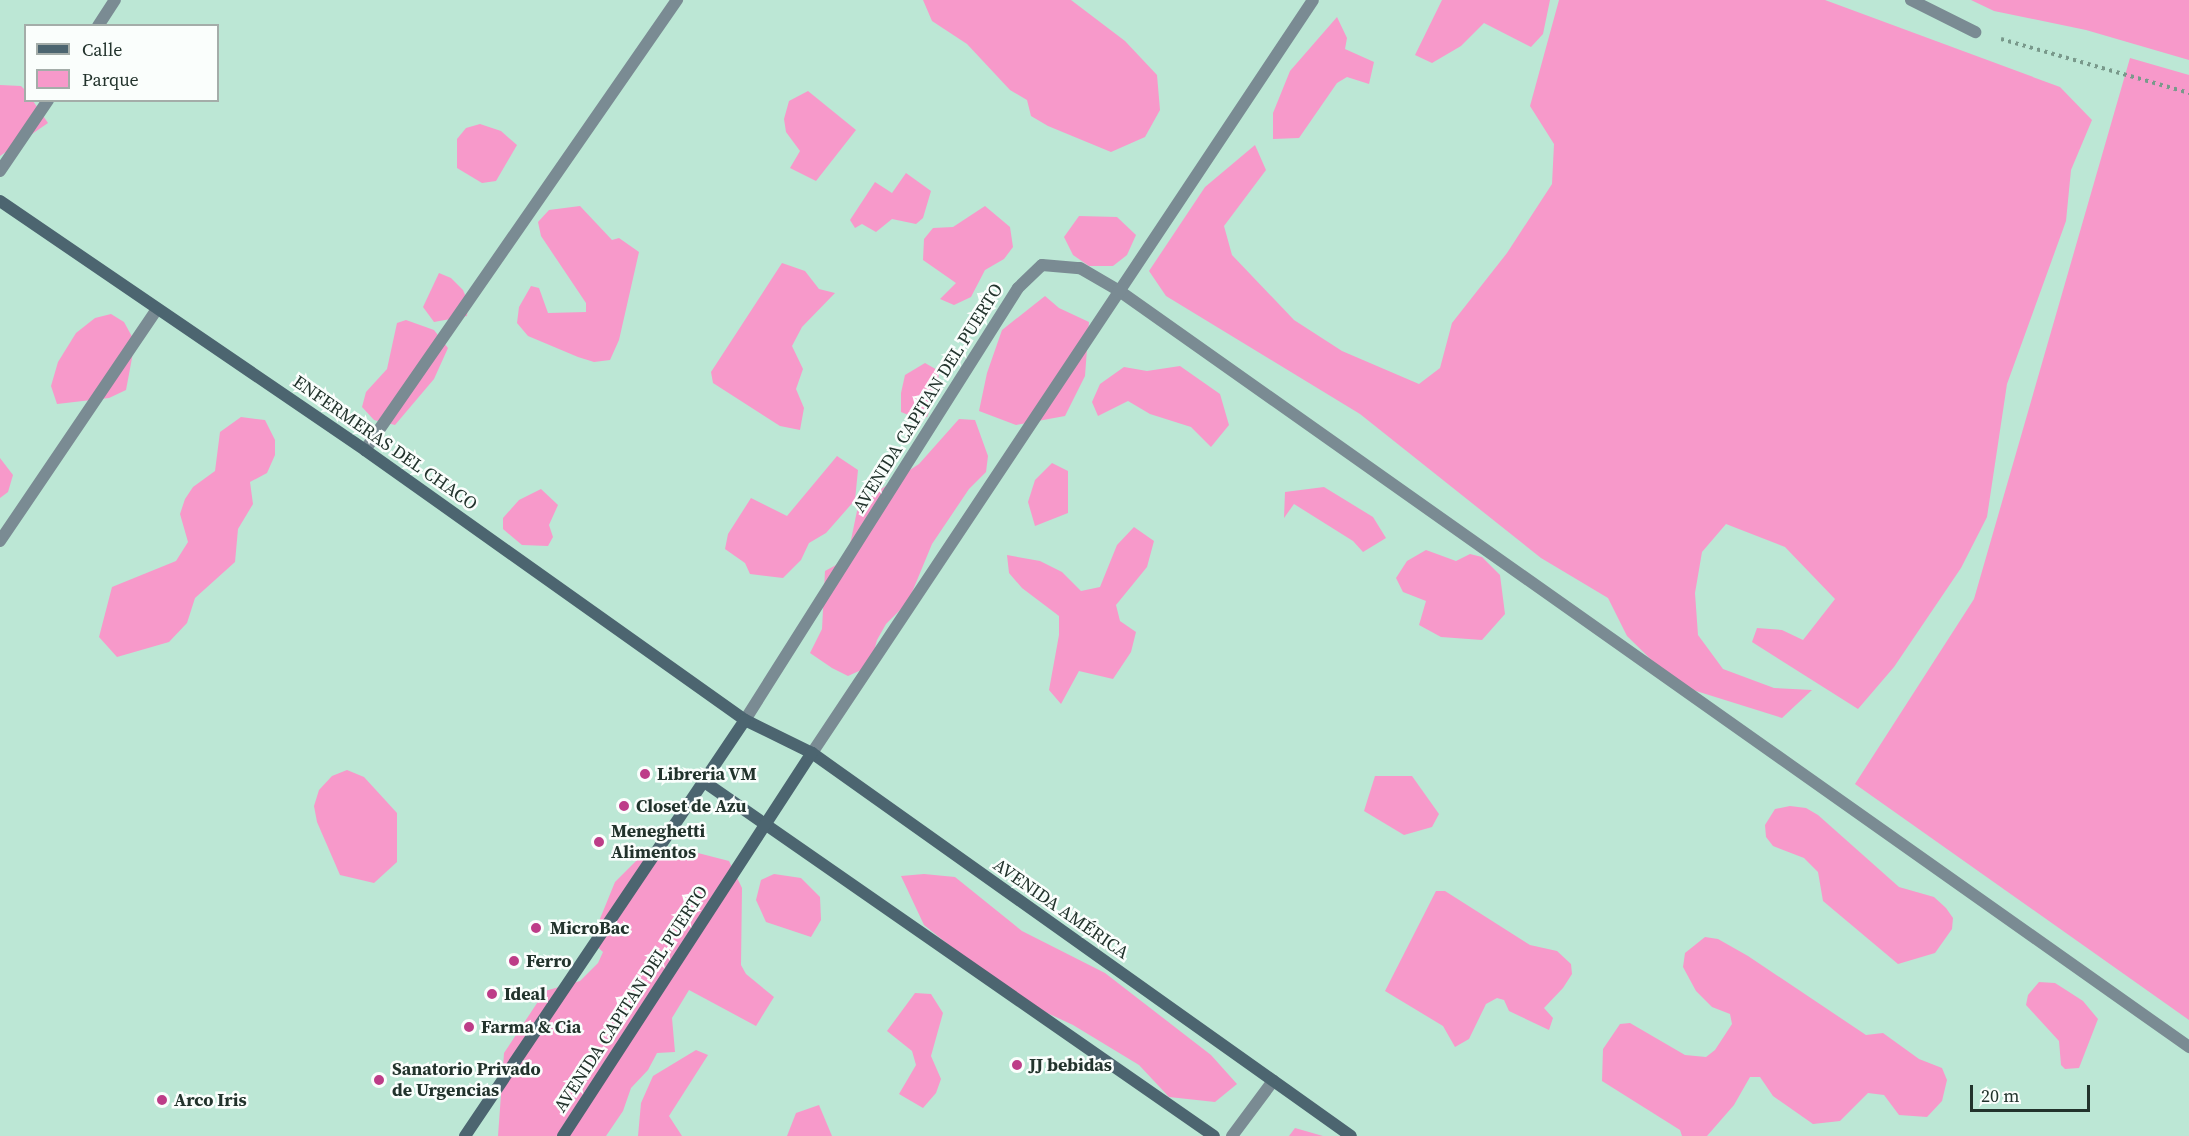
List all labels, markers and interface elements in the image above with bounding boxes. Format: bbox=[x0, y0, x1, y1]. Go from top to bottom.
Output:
legend bbox=[24, 24, 219, 102]
text: Calle bbox=[82, 37, 122, 62]
text: Parque bbox=[82, 67, 139, 92]
street label: AVENIDA CAPITAN DEL PUERTO bbox=[848, 280, 1008, 516]
street label: ENFERMERAS DEL CHACO bbox=[289, 371, 481, 515]
place label: Libreria VM bbox=[657, 763, 757, 785]
marker: Libreria VM bbox=[638, 767, 652, 781]
place label: Closet de Azu bbox=[636, 795, 746, 817]
marker: Closet de Azu bbox=[617, 799, 631, 813]
place label: Meneghetti Alimentos bbox=[611, 821, 705, 864]
marker: Meneghetti Alimentos bbox=[592, 835, 606, 849]
street label: AVENIDA AMÉRICA bbox=[989, 854, 1133, 964]
street label: AVENIDA CAPITAN DEL PUERTO bbox=[550, 882, 712, 1116]
place label: MicroBac bbox=[550, 917, 629, 939]
marker: MicroBac bbox=[527, 919, 545, 937]
place label: Ferro bbox=[526, 950, 571, 972]
marker: Ferro bbox=[507, 954, 521, 968]
place label: Ideal bbox=[504, 983, 546, 1005]
marker: Ideal bbox=[485, 987, 499, 1001]
place label: Farma & Cia bbox=[481, 1016, 581, 1038]
marker: Farma & Cia bbox=[462, 1020, 476, 1034]
place label: JJ bebidas bbox=[1029, 1054, 1112, 1076]
marker: JJ bebidas bbox=[1010, 1058, 1024, 1072]
place label: Sanatorio Privado de Urgencias bbox=[392, 1059, 541, 1102]
marker: Sanatorio Privado de Urgencias bbox=[370, 1071, 388, 1089]
scale bar bbox=[1973, 1073, 2093, 1111]
text: 20 m bbox=[1981, 1083, 2019, 1108]
place label: Arco Iris bbox=[174, 1089, 247, 1111]
marker: Arco Iris bbox=[155, 1093, 169, 1107]

